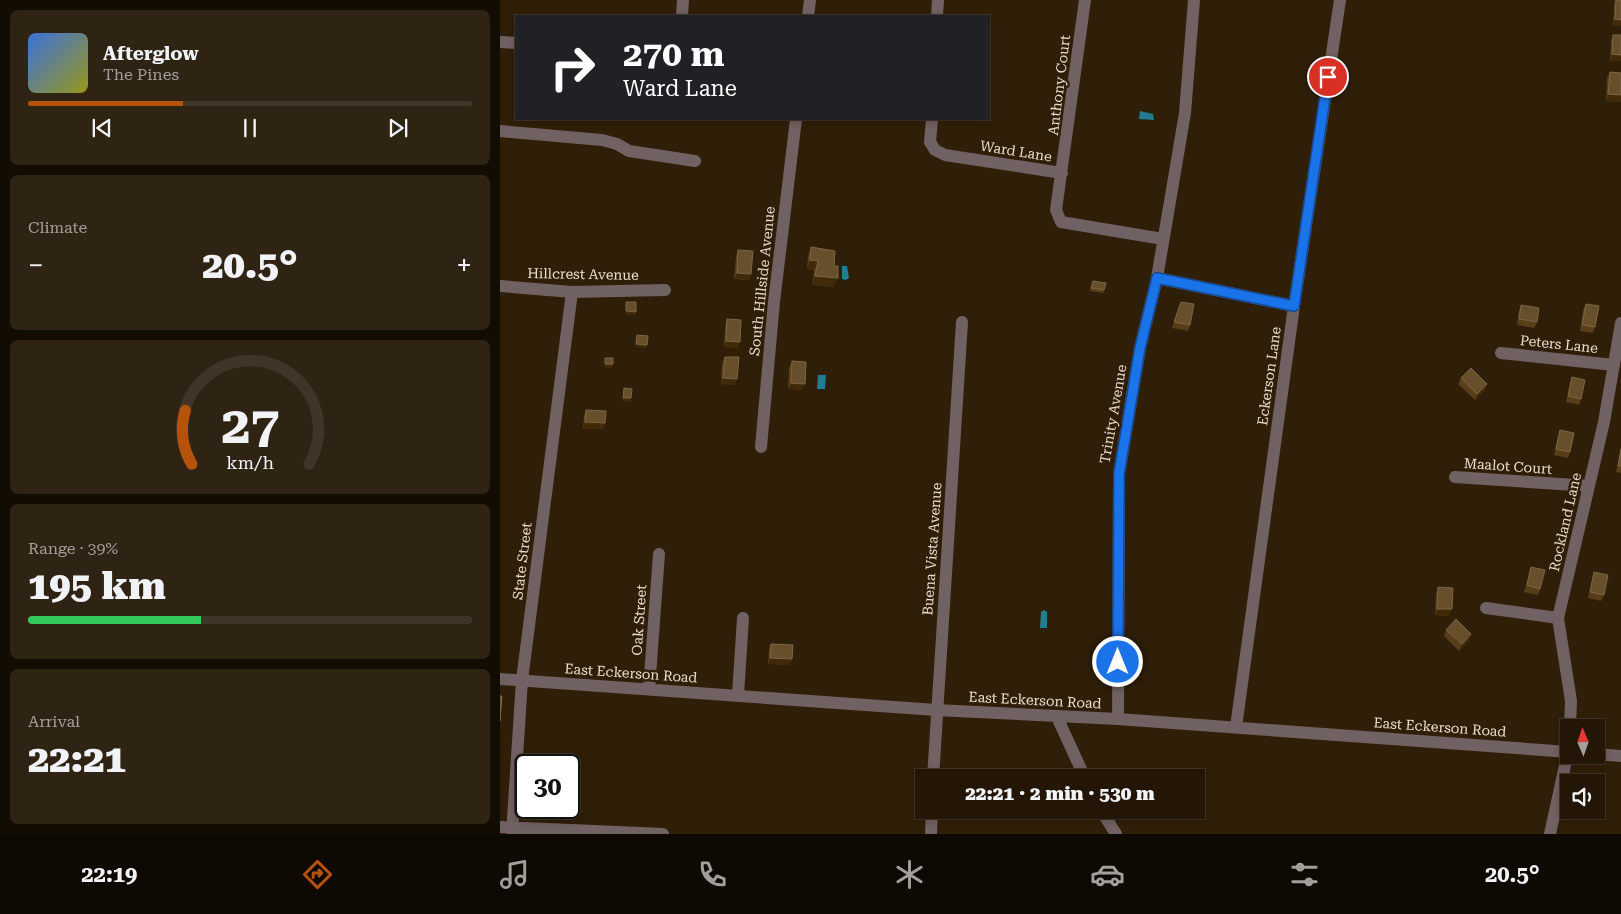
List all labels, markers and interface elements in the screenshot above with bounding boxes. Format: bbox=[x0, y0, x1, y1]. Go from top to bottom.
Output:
text: 270 m bbox=[623, 34, 724, 75]
street label: Anthony Court bbox=[1045, 34, 1073, 136]
icon: right bbox=[540, 35, 605, 100]
text: Afterglow bbox=[103, 42, 199, 65]
pin bbox=[1307, 56, 1349, 98]
icon: arrive bbox=[1314, 63, 1342, 91]
text: The Pines bbox=[103, 65, 179, 84]
text: Ward Lane bbox=[623, 76, 737, 101]
icon: previous bbox=[88, 114, 116, 142]
icon: pause bbox=[236, 114, 264, 142]
icon: next bbox=[384, 114, 412, 142]
street label: Ward Lane bbox=[979, 137, 1053, 165]
street label: South Hillside Avenue bbox=[746, 205, 778, 357]
text: Climate bbox=[28, 218, 87, 237]
text: 20.5° bbox=[202, 243, 298, 287]
text: − bbox=[28, 249, 44, 282]
text: + bbox=[456, 249, 472, 282]
street label: Hillcrest Avenue bbox=[527, 265, 639, 283]
street label: Eckerson Lane bbox=[1254, 325, 1284, 426]
street label: Peters Lane bbox=[1519, 332, 1599, 356]
street label: Trinity Avenue bbox=[1096, 363, 1130, 465]
text: 27 bbox=[221, 395, 279, 456]
text: km/h bbox=[226, 452, 274, 473]
street label: Maalot Court bbox=[1463, 455, 1553, 477]
street label: Rockland Lane bbox=[1546, 471, 1584, 573]
street label: Buena Vista Avenue bbox=[919, 482, 945, 616]
street label: State Street bbox=[509, 521, 535, 601]
text: Range · 39% bbox=[28, 539, 118, 558]
text: 195 km bbox=[28, 564, 166, 608]
street label: Oak Street bbox=[629, 584, 649, 656]
position arrow bbox=[1091, 635, 1143, 687]
street label: East Eckerson Road bbox=[564, 660, 698, 686]
street label: East Eckerson Road bbox=[968, 689, 1102, 711]
text: Arrival bbox=[28, 712, 80, 731]
street label: East Eckerson Road bbox=[1373, 714, 1507, 740]
north arrow bbox=[1560, 719, 1605, 764]
map controls bbox=[1560, 719, 1605, 819]
text: 22:21 bbox=[28, 737, 126, 781]
speed limit sign: 30 bbox=[515, 754, 580, 819]
button: sound bbox=[1560, 774, 1605, 819]
text: 22:21 · 2 min · 530 m bbox=[965, 782, 1155, 805]
icon: directions bbox=[300, 857, 335, 892]
icon: music bbox=[497, 857, 532, 892]
icon: phone bbox=[695, 857, 730, 892]
icon: climate bbox=[892, 857, 927, 892]
icon: car bbox=[1090, 857, 1125, 892]
icon: filters bbox=[1287, 857, 1322, 892]
text: 22:19 bbox=[81, 862, 137, 887]
text: 20.5° bbox=[1485, 862, 1540, 887]

